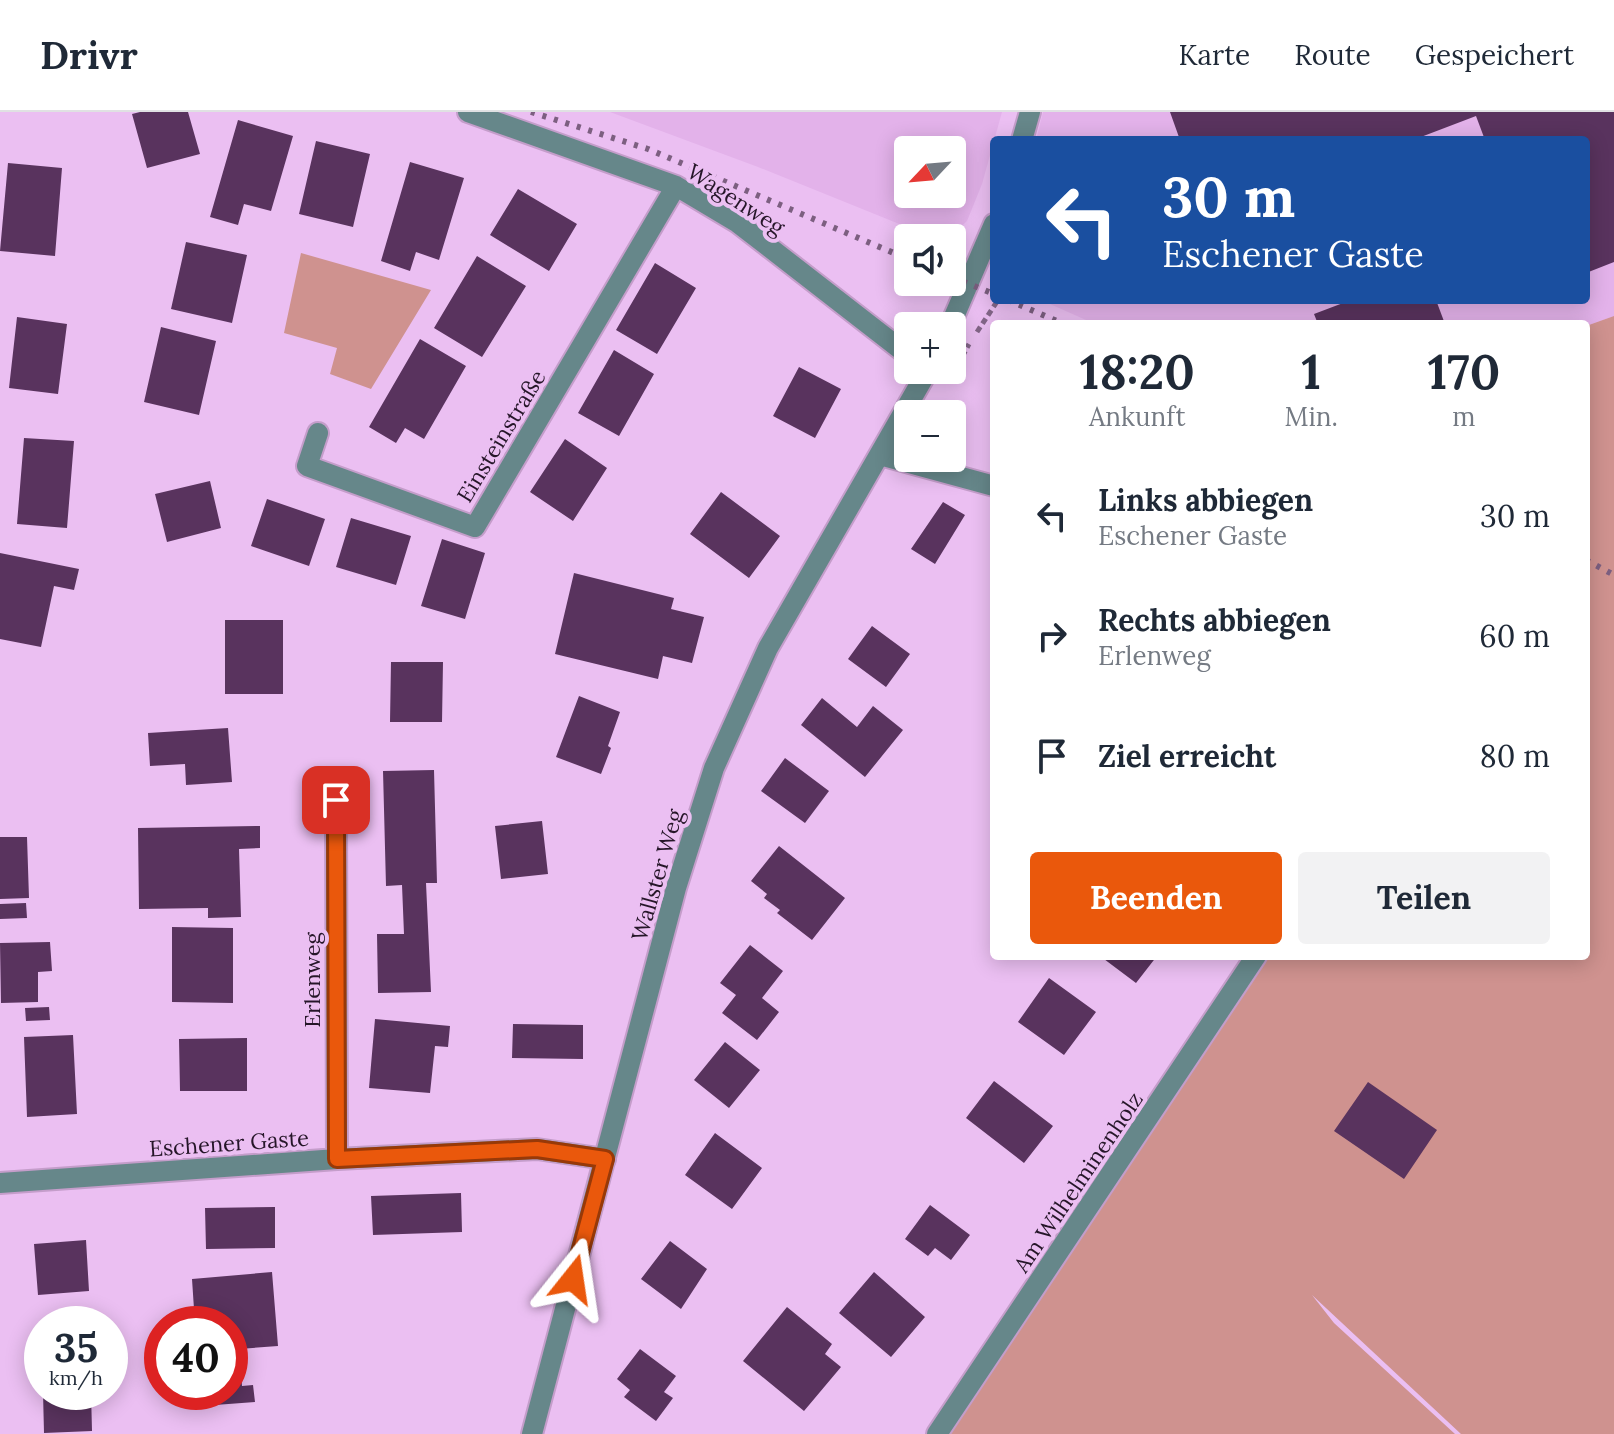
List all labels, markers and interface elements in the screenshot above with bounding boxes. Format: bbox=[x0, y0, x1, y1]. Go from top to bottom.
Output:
text: Drivr bbox=[40, 31, 138, 79]
text: Karte bbox=[1178, 37, 1250, 73]
text: Route bbox=[1294, 37, 1371, 73]
text: Gespeichert bbox=[1415, 37, 1574, 73]
north arrow bbox=[894, 136, 966, 208]
map controls bbox=[894, 136, 966, 472]
street label: Wagenweg bbox=[682, 157, 791, 241]
text: 30 m bbox=[1162, 161, 1295, 232]
icon: left bbox=[1030, 168, 1134, 272]
button: sound bbox=[894, 224, 966, 296]
text: Eschener Gaste bbox=[1162, 231, 1424, 277]
button: + bbox=[894, 312, 966, 384]
text: 18:20 bbox=[1080, 341, 1195, 402]
text: 1 bbox=[1301, 341, 1321, 402]
text: 170 bbox=[1428, 341, 1500, 402]
street label: Einsteinstraße bbox=[450, 365, 552, 507]
button: − bbox=[894, 400, 966, 472]
text: Ankunft bbox=[1089, 400, 1186, 433]
text: Min. bbox=[1285, 400, 1338, 433]
text: m bbox=[1452, 400, 1476, 433]
text: Links abbiegen bbox=[1098, 481, 1313, 519]
icon: left bbox=[1030, 494, 1074, 538]
text: 30 m bbox=[1480, 497, 1550, 535]
text: Eschener Gaste bbox=[1098, 519, 1287, 552]
text: Rechts abbiegen bbox=[1098, 601, 1331, 639]
icon: right bbox=[1030, 614, 1074, 658]
text: 60 m bbox=[1479, 617, 1550, 655]
text: Erlenweg bbox=[1098, 639, 1211, 672]
icon: arrive bbox=[1030, 734, 1074, 778]
text: Ziel erreicht bbox=[1098, 737, 1276, 775]
text: 80 m bbox=[1480, 737, 1550, 775]
pin bbox=[302, 766, 370, 834]
icon: arrive bbox=[314, 778, 358, 822]
street label: Wallster Weg bbox=[625, 805, 689, 944]
button: Beenden bbox=[1030, 852, 1282, 944]
button: Teilen bbox=[1298, 852, 1550, 944]
street label: Erlenweg bbox=[298, 931, 326, 1028]
street label: Am Wilhelminenholz bbox=[1007, 1086, 1149, 1278]
street label: Eschener Gaste bbox=[148, 1123, 310, 1163]
position arrow bbox=[531, 1237, 615, 1321]
speed limit sign: 40 bbox=[144, 1306, 248, 1410]
text: 35 bbox=[54, 1322, 98, 1373]
text: km/h bbox=[49, 1365, 103, 1390]

